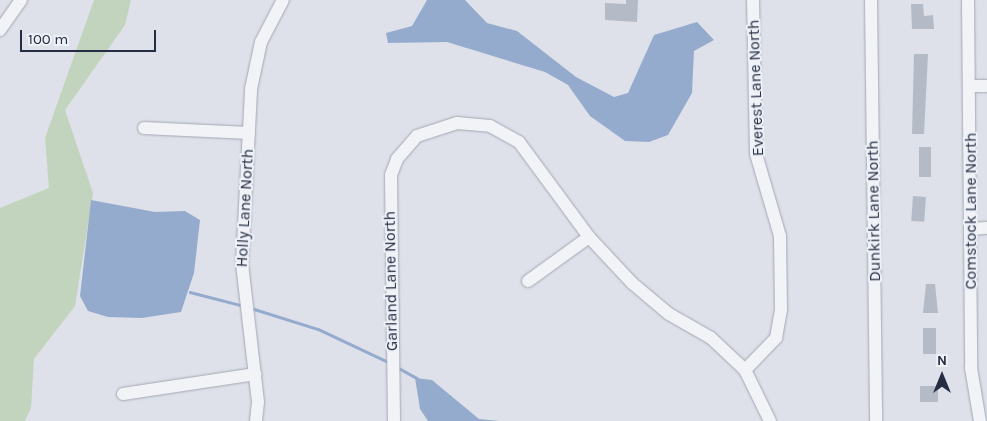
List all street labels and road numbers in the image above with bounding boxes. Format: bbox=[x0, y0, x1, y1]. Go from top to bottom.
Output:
street label: Everest Lane North bbox=[744, 19, 768, 157]
street label: Comstock Lane North bbox=[961, 133, 981, 289]
street label: Dunkirk Lane North bbox=[863, 140, 885, 282]
street label: Holly Lane North bbox=[232, 148, 258, 268]
street label: Garland Lane North bbox=[380, 211, 402, 351]

